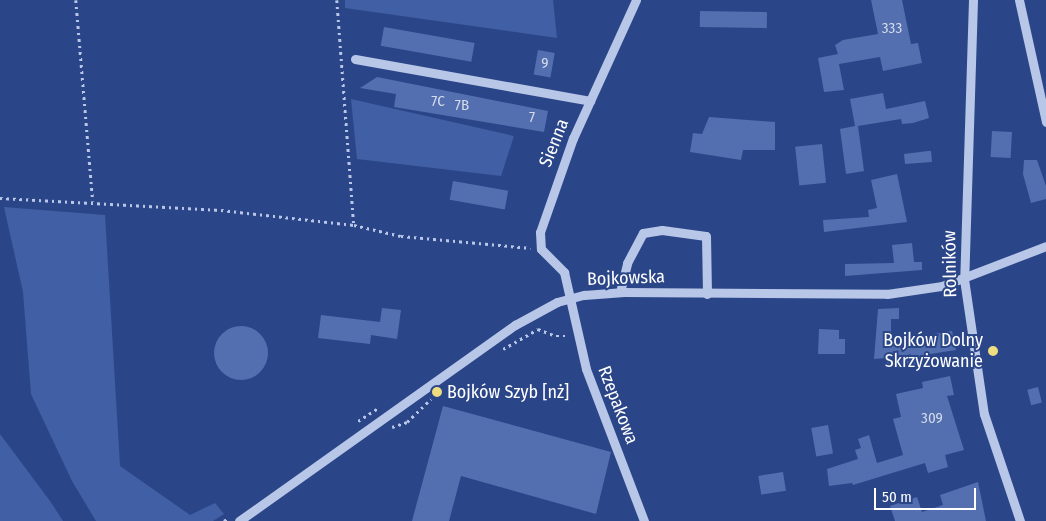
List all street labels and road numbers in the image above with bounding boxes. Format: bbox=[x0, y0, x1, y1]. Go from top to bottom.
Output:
street label: Sienna bbox=[535, 116, 573, 170]
street label: Rolników bbox=[939, 230, 961, 298]
street label: Bojkowska bbox=[587, 266, 665, 290]
street label: Rzepakowa bbox=[593, 363, 643, 447]

